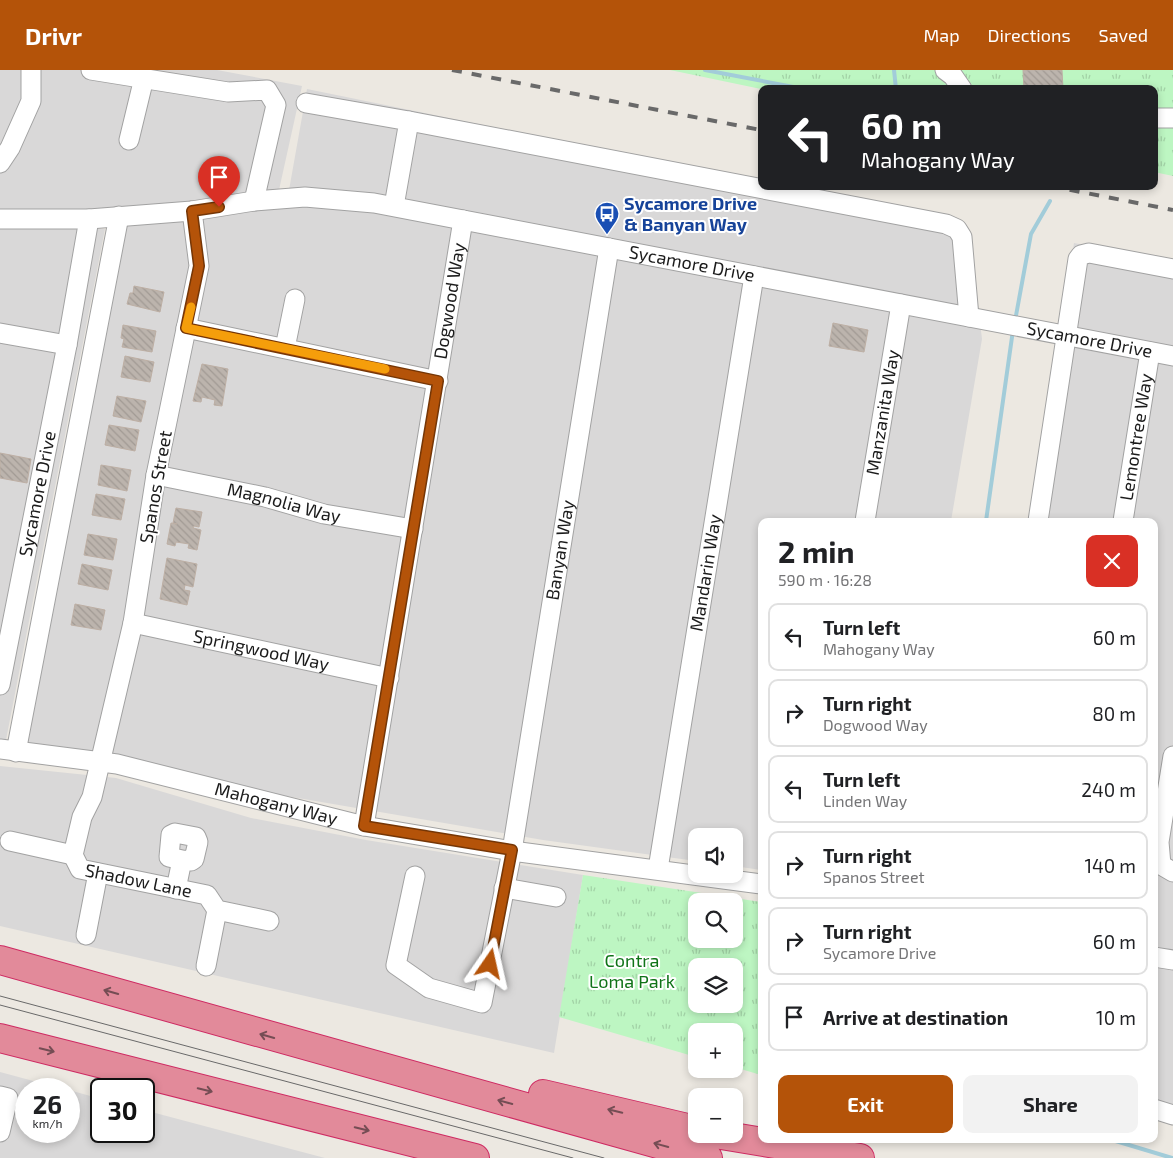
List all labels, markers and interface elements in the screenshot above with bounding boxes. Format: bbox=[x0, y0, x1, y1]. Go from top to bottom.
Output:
text: Drivr bbox=[25, 21, 82, 50]
text: Map bbox=[923, 24, 960, 46]
text: Directions bbox=[988, 24, 1071, 46]
text: Saved bbox=[1099, 24, 1148, 46]
text: 60 m bbox=[861, 104, 942, 146]
icon: left bbox=[778, 105, 843, 170]
text: Mahogany Way bbox=[861, 146, 1015, 172]
pin bbox=[198, 156, 240, 207]
icon: arrive bbox=[205, 163, 233, 191]
place label: Sycamore Drive & Banyan Way bbox=[624, 192, 757, 235]
bus stop icon: Sycamore Drive & Banyan Way bbox=[594, 201, 620, 235]
street label: Dogwood Way bbox=[428, 240, 469, 361]
street label: Sycamore Drive bbox=[627, 240, 757, 286]
street label: Sycamore Drive bbox=[1025, 316, 1154, 362]
street label: Manzanita Way bbox=[861, 347, 903, 477]
street label: Lemontree Way bbox=[1114, 371, 1157, 502]
street label: Sycamore Drive bbox=[14, 429, 60, 558]
street label: Spanos Street bbox=[134, 429, 176, 545]
street label: Magnolia Way bbox=[225, 478, 343, 527]
street label: Banyan Way bbox=[541, 498, 578, 602]
street label: Mandarin Way bbox=[685, 512, 725, 633]
text: 2 min bbox=[778, 533, 855, 569]
button: close bbox=[1086, 535, 1138, 587]
text: 590 m · 16:28 bbox=[778, 570, 872, 589]
text: Turn left bbox=[823, 616, 900, 639]
icon: left bbox=[780, 623, 808, 651]
street label: Springwood Way bbox=[191, 624, 332, 675]
text: 60 m bbox=[1093, 626, 1136, 649]
text: Mahogany Way bbox=[823, 639, 935, 658]
text: Turn right bbox=[823, 692, 911, 715]
icon: right bbox=[780, 699, 808, 727]
text: 80 m bbox=[1092, 702, 1136, 725]
text: Dogwood Way bbox=[823, 715, 928, 734]
text: Turn left bbox=[823, 768, 900, 791]
icon: left bbox=[780, 775, 808, 803]
street label: Mahogany Way bbox=[213, 777, 341, 829]
text: 240 m bbox=[1081, 778, 1136, 801]
text: Linden Way bbox=[823, 791, 907, 810]
map controls bbox=[688, 828, 743, 1143]
button: sound bbox=[688, 828, 743, 883]
text: Turn right bbox=[823, 844, 911, 867]
icon: right bbox=[780, 851, 808, 879]
text: 140 m bbox=[1084, 854, 1136, 877]
street label: Shadow Lane bbox=[83, 858, 194, 902]
text: Spanos Street bbox=[823, 867, 925, 886]
button: search bbox=[688, 893, 743, 948]
text: Turn right bbox=[823, 920, 911, 943]
icon: right bbox=[780, 927, 808, 955]
text: 60 m bbox=[1093, 930, 1136, 953]
position arrow bbox=[463, 937, 515, 989]
text: Sycamore Drive bbox=[823, 943, 936, 962]
park label: Contra Loma Park bbox=[589, 949, 675, 992]
button: layers bbox=[688, 958, 743, 1013]
one-way arrow bbox=[103, 986, 119, 996]
icon: arrive bbox=[780, 1003, 808, 1031]
text: Arrive at destination bbox=[823, 1006, 1008, 1029]
text: 10 m bbox=[1096, 1006, 1136, 1029]
button: + bbox=[688, 1023, 743, 1078]
one-way arrow bbox=[259, 1031, 275, 1041]
one-way arrow bbox=[39, 1045, 55, 1055]
button: Exit bbox=[778, 1075, 953, 1133]
button: Share bbox=[963, 1075, 1138, 1133]
speed limit sign: 30 bbox=[90, 1078, 155, 1143]
one-way arrow bbox=[196, 1085, 212, 1095]
button: − bbox=[688, 1088, 743, 1143]
text: 26 bbox=[33, 1089, 62, 1119]
one-way arrow bbox=[497, 1097, 513, 1106]
one-way arrow bbox=[607, 1106, 623, 1116]
text: km/h bbox=[33, 1116, 62, 1130]
one-way arrow bbox=[354, 1125, 370, 1135]
one-way arrow bbox=[654, 1140, 670, 1149]

